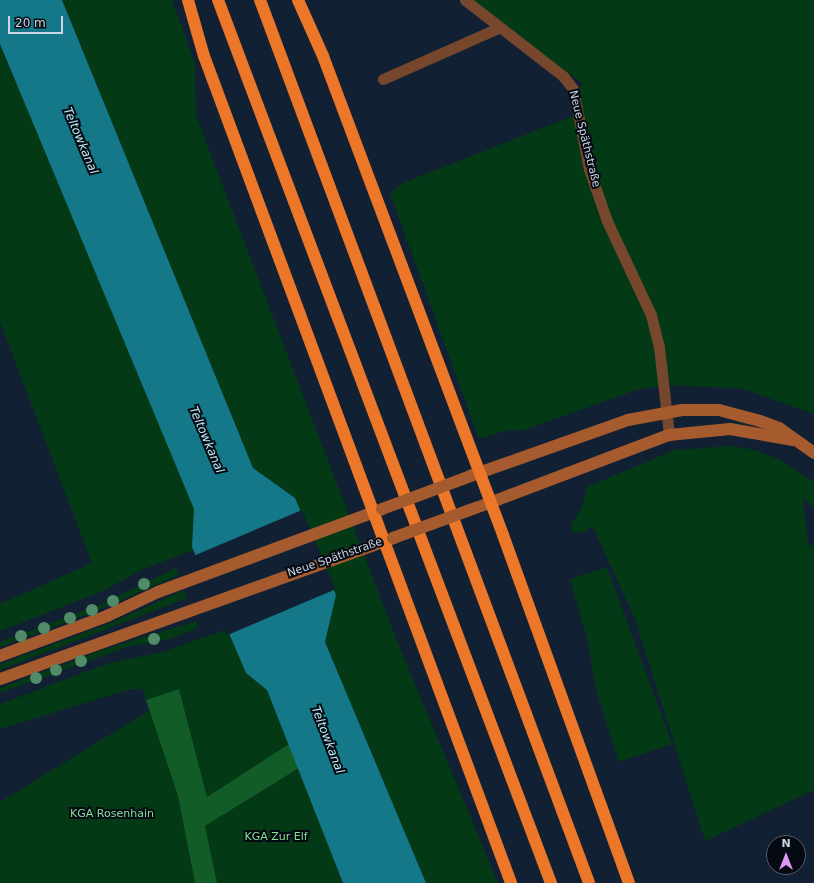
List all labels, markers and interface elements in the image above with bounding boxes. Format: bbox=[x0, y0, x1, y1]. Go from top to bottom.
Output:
scale bar bbox=[10, 8, 65, 34]
text: 20 m bbox=[15, 16, 46, 30]
street label: Neue Späthstraße bbox=[566, 89, 602, 189]
water label: Teltowkanal bbox=[59, 105, 101, 177]
water label: Teltowkanal bbox=[185, 404, 227, 476]
street label: Neue Späthstraße bbox=[286, 536, 384, 580]
water label: Teltowkanal bbox=[308, 704, 346, 776]
park label: KGA Rosenhain bbox=[70, 807, 154, 821]
park label: KGA Zur Elf bbox=[244, 830, 308, 844]
north arrow bbox=[766, 835, 806, 875]
text: N bbox=[781, 837, 791, 850]

